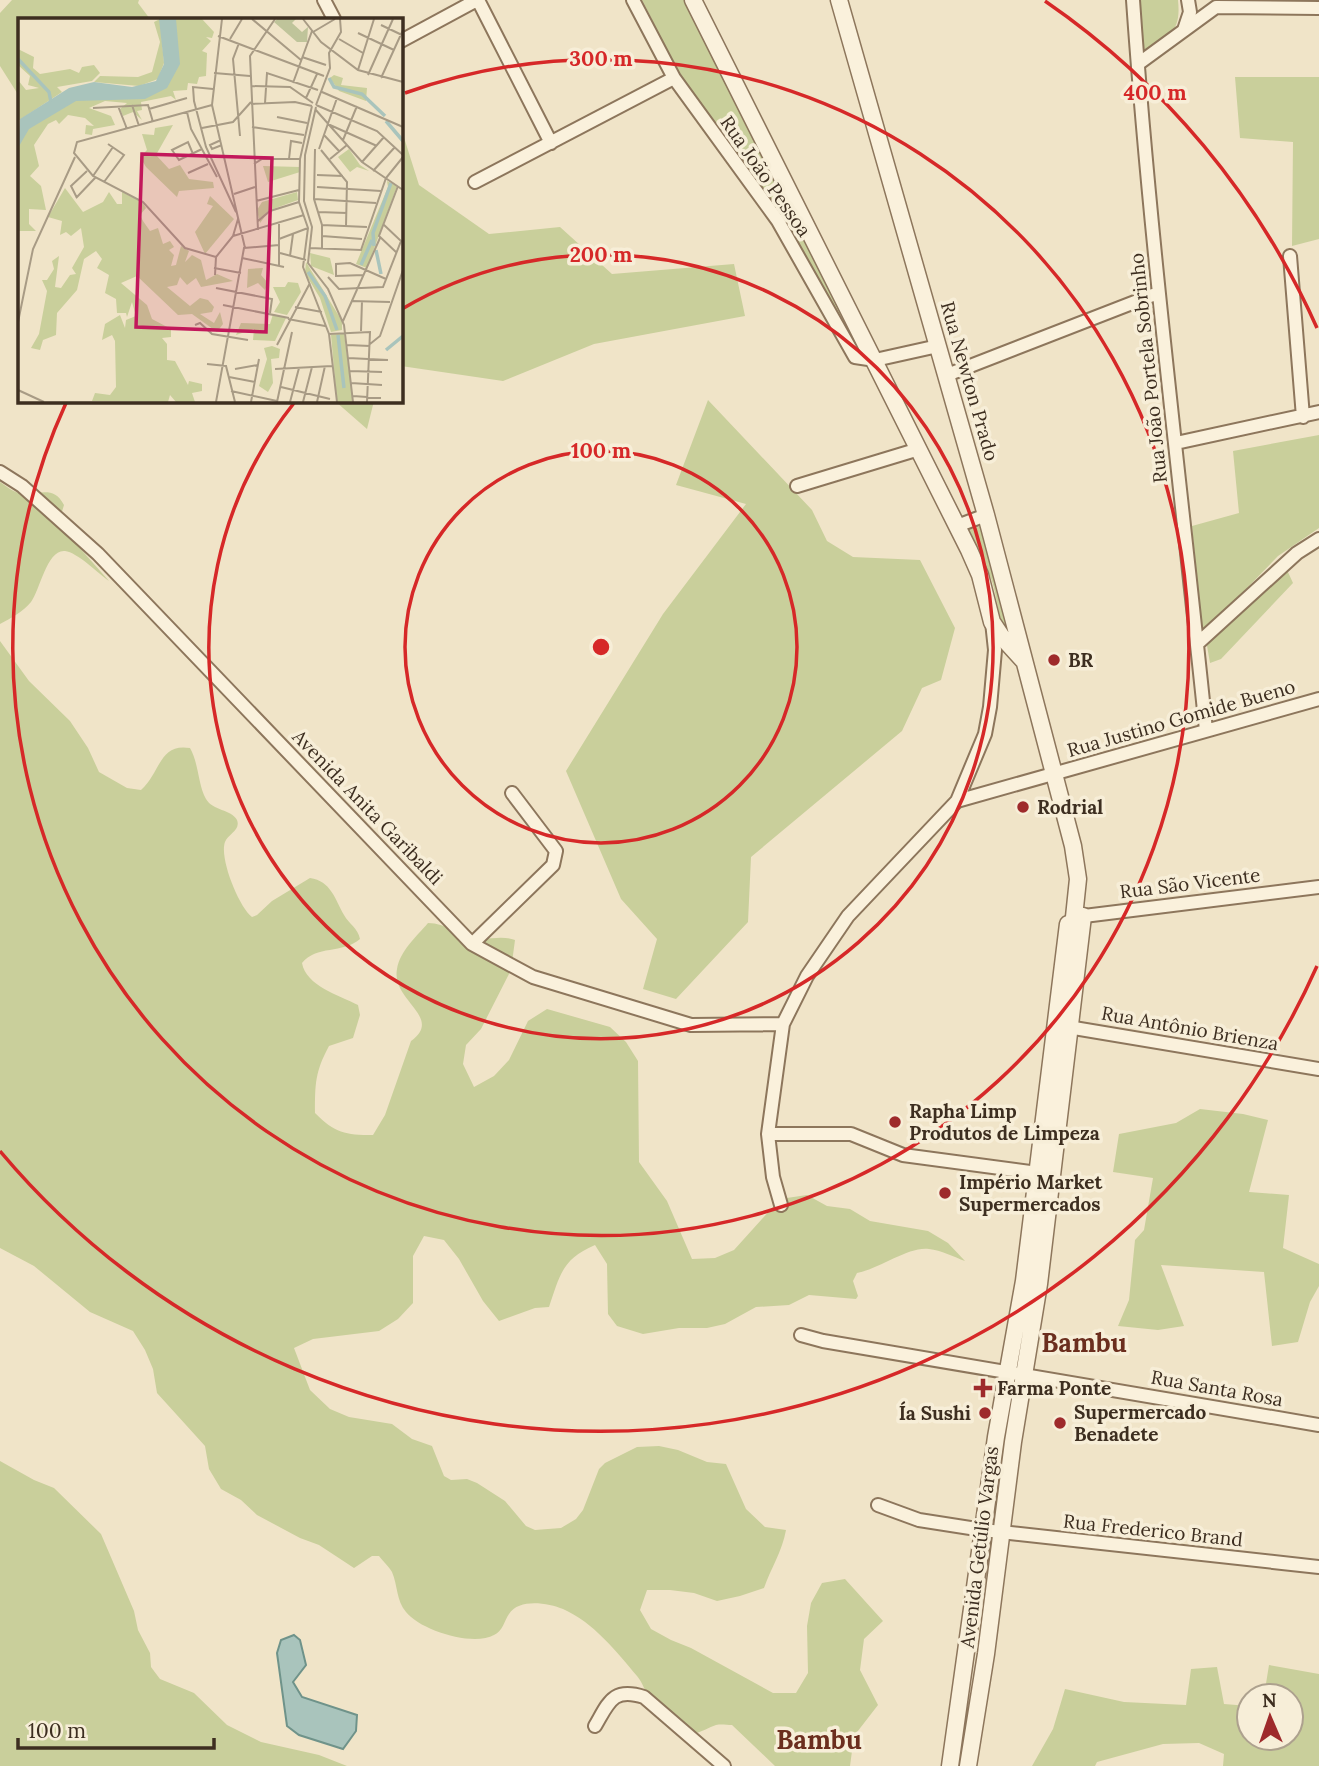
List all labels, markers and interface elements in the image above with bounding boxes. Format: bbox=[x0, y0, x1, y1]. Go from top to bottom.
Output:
inset map bbox=[18, 18, 402, 402]
text: 300 m bbox=[569, 45, 633, 72]
text: 400 m bbox=[1123, 79, 1187, 106]
street label: Rua João Pessoa bbox=[715, 111, 817, 241]
text: 200 m bbox=[570, 241, 632, 268]
street label: Rua João Portela Sobrinho bbox=[1124, 252, 1172, 484]
street label: Rua Newton Prado bbox=[936, 299, 1004, 463]
text: 100 m bbox=[571, 437, 631, 464]
centre of rings bbox=[589, 635, 613, 659]
place label: BR bbox=[1068, 648, 1093, 672]
marker: BR bbox=[1046, 652, 1062, 668]
street label: Rua Justino Gomide Bueno bbox=[1064, 674, 1298, 762]
street label: Avenida Anita Garibaldi bbox=[287, 724, 448, 889]
place label: Rodrial bbox=[1037, 795, 1103, 819]
marker: Rodrial bbox=[1015, 799, 1031, 815]
street label: Rua São Vicente bbox=[1118, 862, 1262, 904]
street label: Rua Antônio Brienza bbox=[1100, 1001, 1281, 1055]
place label: Rapha Limp Produtos de Limpeza bbox=[909, 1099, 1100, 1145]
marker: Rapha Limp Produtos de Limpeza bbox=[887, 1114, 903, 1130]
place label: Império Market Supermercados bbox=[959, 1170, 1104, 1216]
marker: Império Market Supermercados bbox=[937, 1185, 953, 1201]
district label: Bambu bbox=[1041, 1326, 1127, 1359]
street label: Rua Santa Rosa bbox=[1149, 1365, 1285, 1411]
place label: Farma Ponte bbox=[997, 1376, 1111, 1400]
marker: Farma Ponte bbox=[975, 1380, 991, 1396]
place label: Supermercado Benadete bbox=[1074, 1400, 1207, 1446]
place label: Ía Sushi bbox=[899, 1401, 971, 1425]
marker: Ía Sushi bbox=[977, 1405, 993, 1421]
marker: Supermercado Benadete bbox=[1052, 1415, 1068, 1431]
street label: Avenida Getúlio Vargas bbox=[955, 1444, 1003, 1650]
street label: Rua Frederico Brand bbox=[1062, 1509, 1244, 1551]
north arrow bbox=[1235, 1682, 1305, 1752]
text: N bbox=[1262, 1688, 1277, 1712]
scale bar bbox=[18, 1706, 214, 1750]
text: 100 m bbox=[28, 1717, 86, 1744]
district label: Bambu bbox=[776, 1723, 862, 1756]

